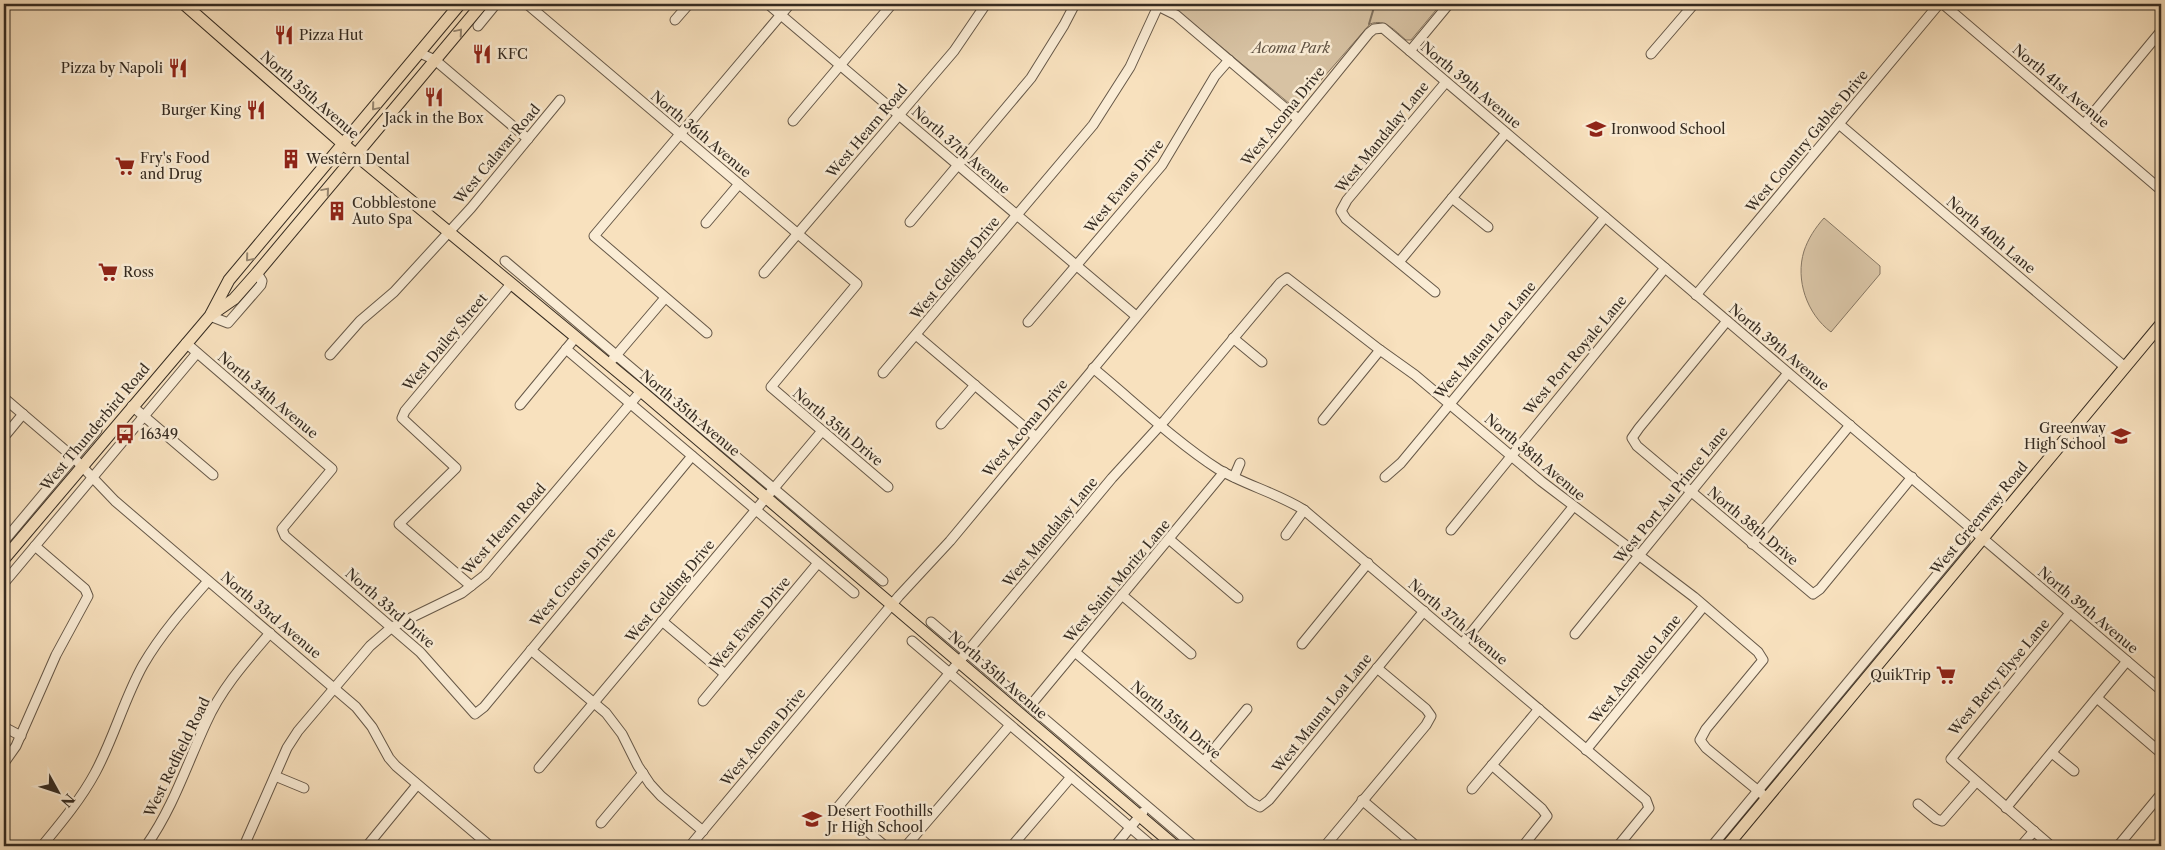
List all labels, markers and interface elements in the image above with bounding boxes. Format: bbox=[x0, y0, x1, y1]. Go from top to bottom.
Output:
restaurant icon: Pizza Hut bbox=[273, 24, 295, 46]
place label: Pizza Hut bbox=[299, 26, 363, 44]
one-way arrow bbox=[453, 29, 461, 38]
street label: North 39th Avenue bbox=[1417, 38, 1525, 132]
park label: Acoma Park bbox=[1250, 39, 1331, 57]
street label: North 41st Avenue bbox=[2009, 40, 2113, 132]
restaurant icon: KFC bbox=[471, 43, 493, 65]
place label: KFC bbox=[497, 45, 528, 63]
street label: North 35th Avenue bbox=[257, 47, 363, 143]
restaurant icon: Pizza by Napoli bbox=[167, 57, 189, 79]
place label: Pizza by Napoli bbox=[61, 59, 163, 77]
street label: West Acoma Drive bbox=[1237, 63, 1329, 170]
street label: West Country Gables Drive bbox=[1741, 66, 1872, 217]
street label: West Mandalay Lane bbox=[1331, 78, 1433, 197]
street label: West Hearn Road bbox=[822, 80, 912, 182]
restaurant icon: Jack in the Box bbox=[423, 86, 445, 108]
street label: North 36th Avenue bbox=[647, 87, 755, 181]
restaurant icon: Burger King bbox=[245, 99, 267, 121]
street label: West Calavar Road bbox=[449, 100, 544, 208]
place label: Burger King bbox=[161, 101, 242, 119]
one-way arrow bbox=[372, 101, 380, 110]
street label: North 37th Avenue bbox=[908, 102, 1014, 198]
place label: Jack in the Box bbox=[382, 109, 484, 127]
school or university icon: Ironwood School bbox=[1585, 118, 1607, 140]
place label: Ironwood School bbox=[1611, 120, 1725, 138]
street label: West Evans Drive bbox=[1080, 135, 1168, 237]
building icon: Western Dental bbox=[280, 148, 302, 170]
place label: Fry's Food and Drug bbox=[140, 149, 210, 183]
place label: Western Dental bbox=[305, 150, 410, 168]
supermarket icon: Fry's Food and Drug bbox=[114, 155, 136, 177]
one-way arrow bbox=[321, 188, 330, 197]
street label: North 40th Lane bbox=[1943, 193, 2039, 278]
place label: Cobblestone Auto Spa bbox=[351, 194, 437, 228]
building icon: Cobblestone Auto Spa bbox=[326, 200, 348, 222]
street label: West Gelding Drive bbox=[906, 213, 1003, 324]
one-way arrow bbox=[245, 252, 254, 261]
supermarket icon: Ross bbox=[97, 261, 119, 283]
place label: Ross bbox=[123, 263, 154, 281]
street label: West Mauna Loa Lane bbox=[1430, 277, 1540, 403]
street label: West Dailey Street bbox=[398, 289, 491, 395]
street label: West Port Royale Lane bbox=[1519, 291, 1630, 419]
street label: North 39th Avenue bbox=[1725, 300, 1833, 394]
street label: North 34th Avenue bbox=[214, 348, 322, 442]
street label: West Thunderbird Road bbox=[36, 359, 154, 495]
street label: North 35th Avenue bbox=[636, 366, 744, 460]
street label: West Acoma Drive bbox=[978, 375, 1071, 481]
street label: North 35th Drive bbox=[789, 384, 887, 470]
street label: North 38th Avenue bbox=[1481, 410, 1589, 504]
place label: Greenway High School bbox=[2024, 419, 2106, 453]
bus stop icon: 16349 bbox=[114, 423, 136, 445]
street label: West Port Au Prince Lane bbox=[1610, 423, 1732, 568]
place label: 16349 bbox=[140, 425, 178, 443]
school or university icon: Greenway High School bbox=[2110, 425, 2132, 447]
street label: West Greenway Road bbox=[1926, 458, 2032, 579]
street label: West Mandalay Lane bbox=[998, 473, 1101, 591]
street label: West Hearn Road bbox=[458, 479, 550, 579]
street label: North 38th Drive bbox=[1704, 483, 1802, 569]
street label: West Saint Moritz Lane bbox=[1059, 515, 1174, 647]
street label: West Crocus Drive bbox=[526, 524, 620, 631]
street label: West Gelding Drive bbox=[621, 536, 718, 647]
street label: North 39th Avenue bbox=[2034, 563, 2142, 657]
street label: North 33rd Drive bbox=[341, 564, 439, 652]
street label: North 33rd Avenue bbox=[217, 568, 325, 662]
street label: West Evans Drive bbox=[705, 573, 794, 674]
street label: North 37th Avenue bbox=[1405, 575, 1512, 669]
street label: West Acapulco Lane bbox=[1585, 611, 1685, 728]
street label: West Betty Elyse Lane bbox=[1944, 615, 2053, 740]
street label: North 35th Avenue bbox=[945, 627, 1051, 723]
street label: West Mauna Loa Lane bbox=[1268, 650, 1376, 777]
supermarket icon: QuikTrip bbox=[1935, 664, 1957, 686]
place label: QuikTrip bbox=[1870, 666, 1931, 684]
street label: North 35th Drive bbox=[1127, 677, 1225, 763]
street label: West Acoma Drive bbox=[716, 684, 809, 790]
street label: West Redfield Road bbox=[140, 694, 214, 821]
north arrow bbox=[32, 768, 82, 818]
text: N bbox=[57, 790, 79, 811]
place label: Desert Foothills Jr High School bbox=[825, 802, 933, 836]
school or university icon: Desert Foothills Jr High School bbox=[801, 808, 823, 830]

